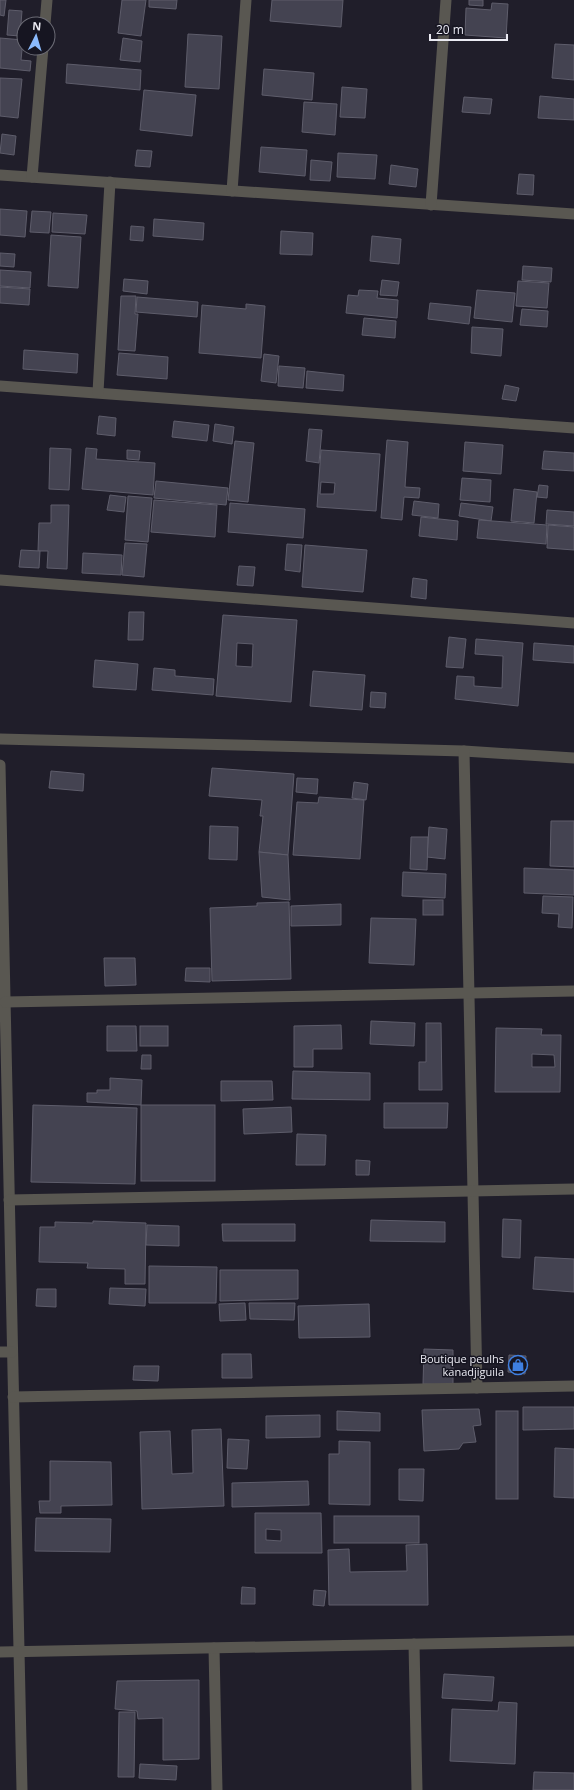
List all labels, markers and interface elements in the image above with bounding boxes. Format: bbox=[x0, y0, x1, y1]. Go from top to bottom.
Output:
north arrow bbox=[16, 16, 56, 56]
scale bar bbox=[430, 16, 507, 42]
text: N bbox=[32, 18, 42, 33]
text: 20 m bbox=[436, 21, 464, 38]
place label: Boutique peulhs kanadjiguila bbox=[420, 1351, 504, 1379]
shop icon: Boutique peulhs kanadjiguila bbox=[507, 1354, 529, 1376]

